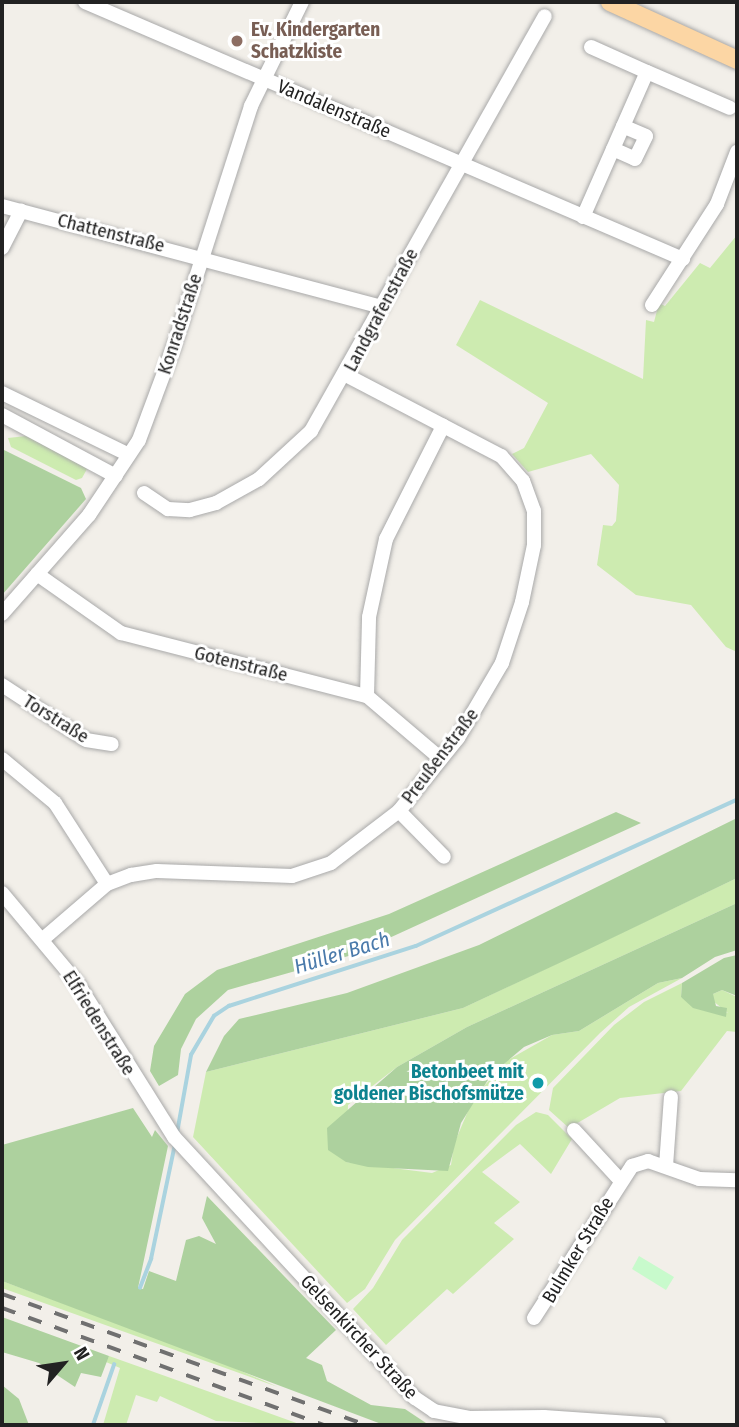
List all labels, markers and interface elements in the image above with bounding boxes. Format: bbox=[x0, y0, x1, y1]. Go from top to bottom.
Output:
place label: Ev. Kindergarten Schatzkiste bbox=[251, 19, 380, 63]
marker: Ev. Kindergarten Schatzkiste bbox=[229, 33, 245, 49]
street label: Vandalenstraße bbox=[274, 75, 394, 143]
street label: Chattenstraße bbox=[55, 209, 167, 257]
street label: Landgrafenstraße bbox=[339, 244, 423, 376]
street label: Konradstraße bbox=[153, 271, 207, 377]
street label: Gotenstraße bbox=[192, 641, 290, 687]
street label: Torstraße bbox=[19, 690, 93, 748]
street label: Preußenstraße bbox=[397, 704, 483, 808]
water label: Hüller Bach bbox=[291, 926, 393, 980]
street label: Elfriedenstraße bbox=[58, 966, 140, 1080]
place label: Betonbeet mit goldener Bischofsmütze bbox=[334, 1061, 524, 1105]
marker: Betonbeet mit goldener Bischofsmütze bbox=[530, 1075, 546, 1091]
street label: Bulmker Straße bbox=[537, 1193, 619, 1307]
street label: Gelsenkircher Straße bbox=[296, 1270, 422, 1404]
north arrow bbox=[28, 1329, 98, 1399]
text: N bbox=[69, 1343, 95, 1364]

